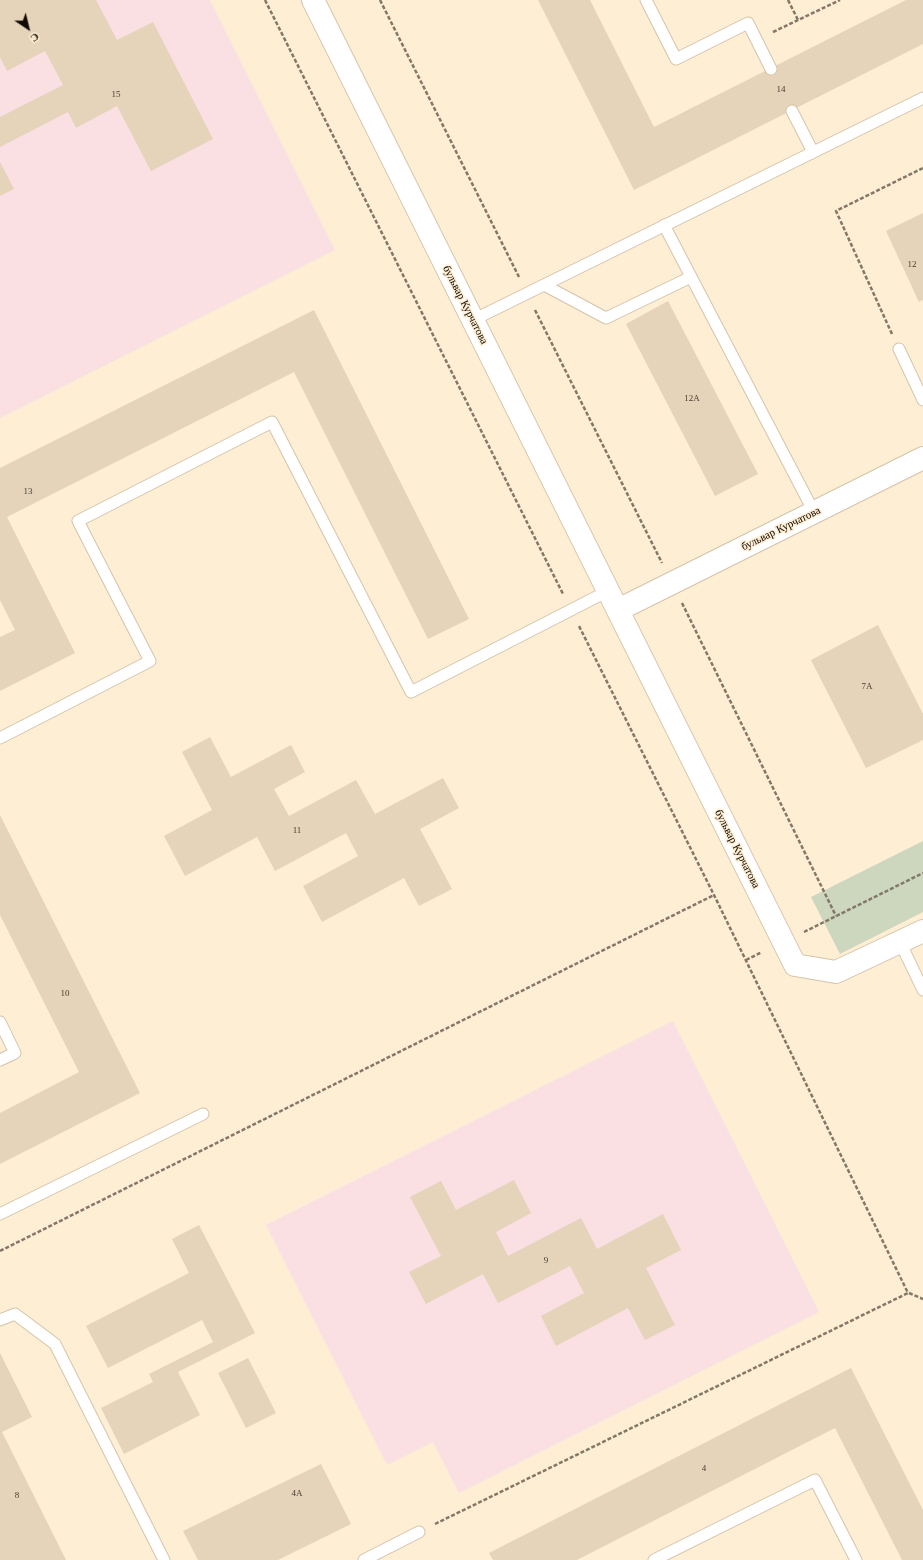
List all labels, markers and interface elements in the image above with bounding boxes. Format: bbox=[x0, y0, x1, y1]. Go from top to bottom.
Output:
north arrow bbox=[8, 8, 48, 48]
text: С bbox=[28, 31, 42, 45]
house number: 14 bbox=[776, 85, 786, 95]
house number: 15 bbox=[112, 90, 120, 100]
house number: 12 bbox=[908, 260, 916, 270]
street label: бульвар Курчатова bbox=[440, 264, 490, 346]
house number: 12А bbox=[684, 394, 700, 404]
house number: 13 bbox=[24, 487, 32, 497]
street label: бульвар Курчатова bbox=[739, 504, 823, 554]
house number: 7А bbox=[862, 682, 872, 692]
street label: бульвар Курчатова bbox=[712, 808, 762, 890]
house number: 11 bbox=[293, 826, 301, 836]
house number: 10 bbox=[60, 989, 70, 999]
house number: 9 bbox=[544, 1256, 548, 1266]
house number: 4 bbox=[702, 1464, 706, 1474]
house number: 4А bbox=[292, 1489, 302, 1499]
house number: 8 bbox=[15, 1491, 19, 1501]

